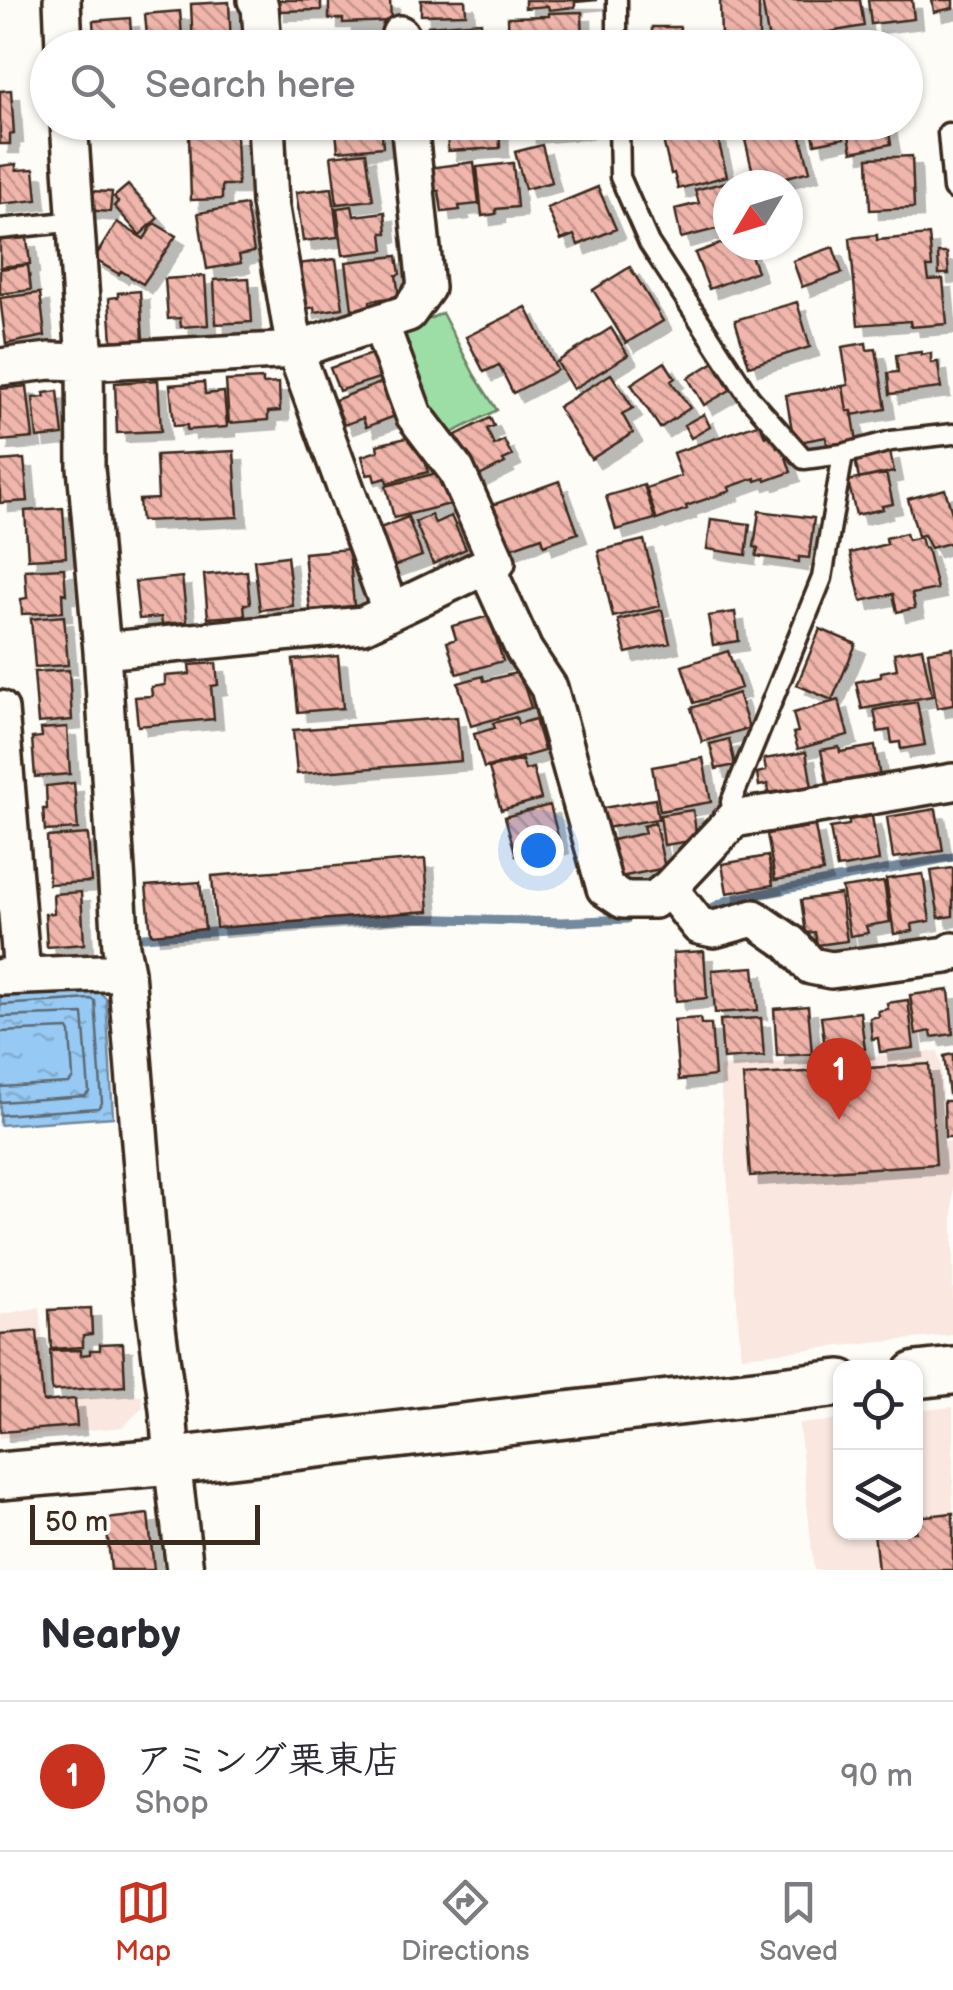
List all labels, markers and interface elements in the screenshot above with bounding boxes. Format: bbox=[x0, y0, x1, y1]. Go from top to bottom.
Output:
search box bbox=[30, 30, 923, 140]
icon: search bbox=[65, 58, 120, 113]
text: Search here bbox=[145, 63, 356, 108]
north arrow bbox=[713, 170, 803, 260]
your location bbox=[513, 825, 564, 876]
pin: 1 bbox=[806, 1038, 872, 1120]
map controls bbox=[833, 1360, 923, 1540]
button: locate bbox=[833, 1360, 923, 1450]
button: layers bbox=[833, 1450, 923, 1540]
scale bar bbox=[30, 1500, 260, 1544]
text: 50 m bbox=[45, 1506, 108, 1539]
text: Nearby bbox=[40, 1610, 180, 1661]
text: アミング栗東店 bbox=[135, 1739, 401, 1784]
text: 1 bbox=[66, 1757, 79, 1796]
text: 90 m bbox=[841, 1757, 913, 1796]
text: Shop bbox=[135, 1784, 209, 1823]
tab: Map bbox=[115, 1875, 171, 1968]
tab: Directions bbox=[401, 1875, 530, 1968]
tab: Saved bbox=[760, 1875, 838, 1968]

